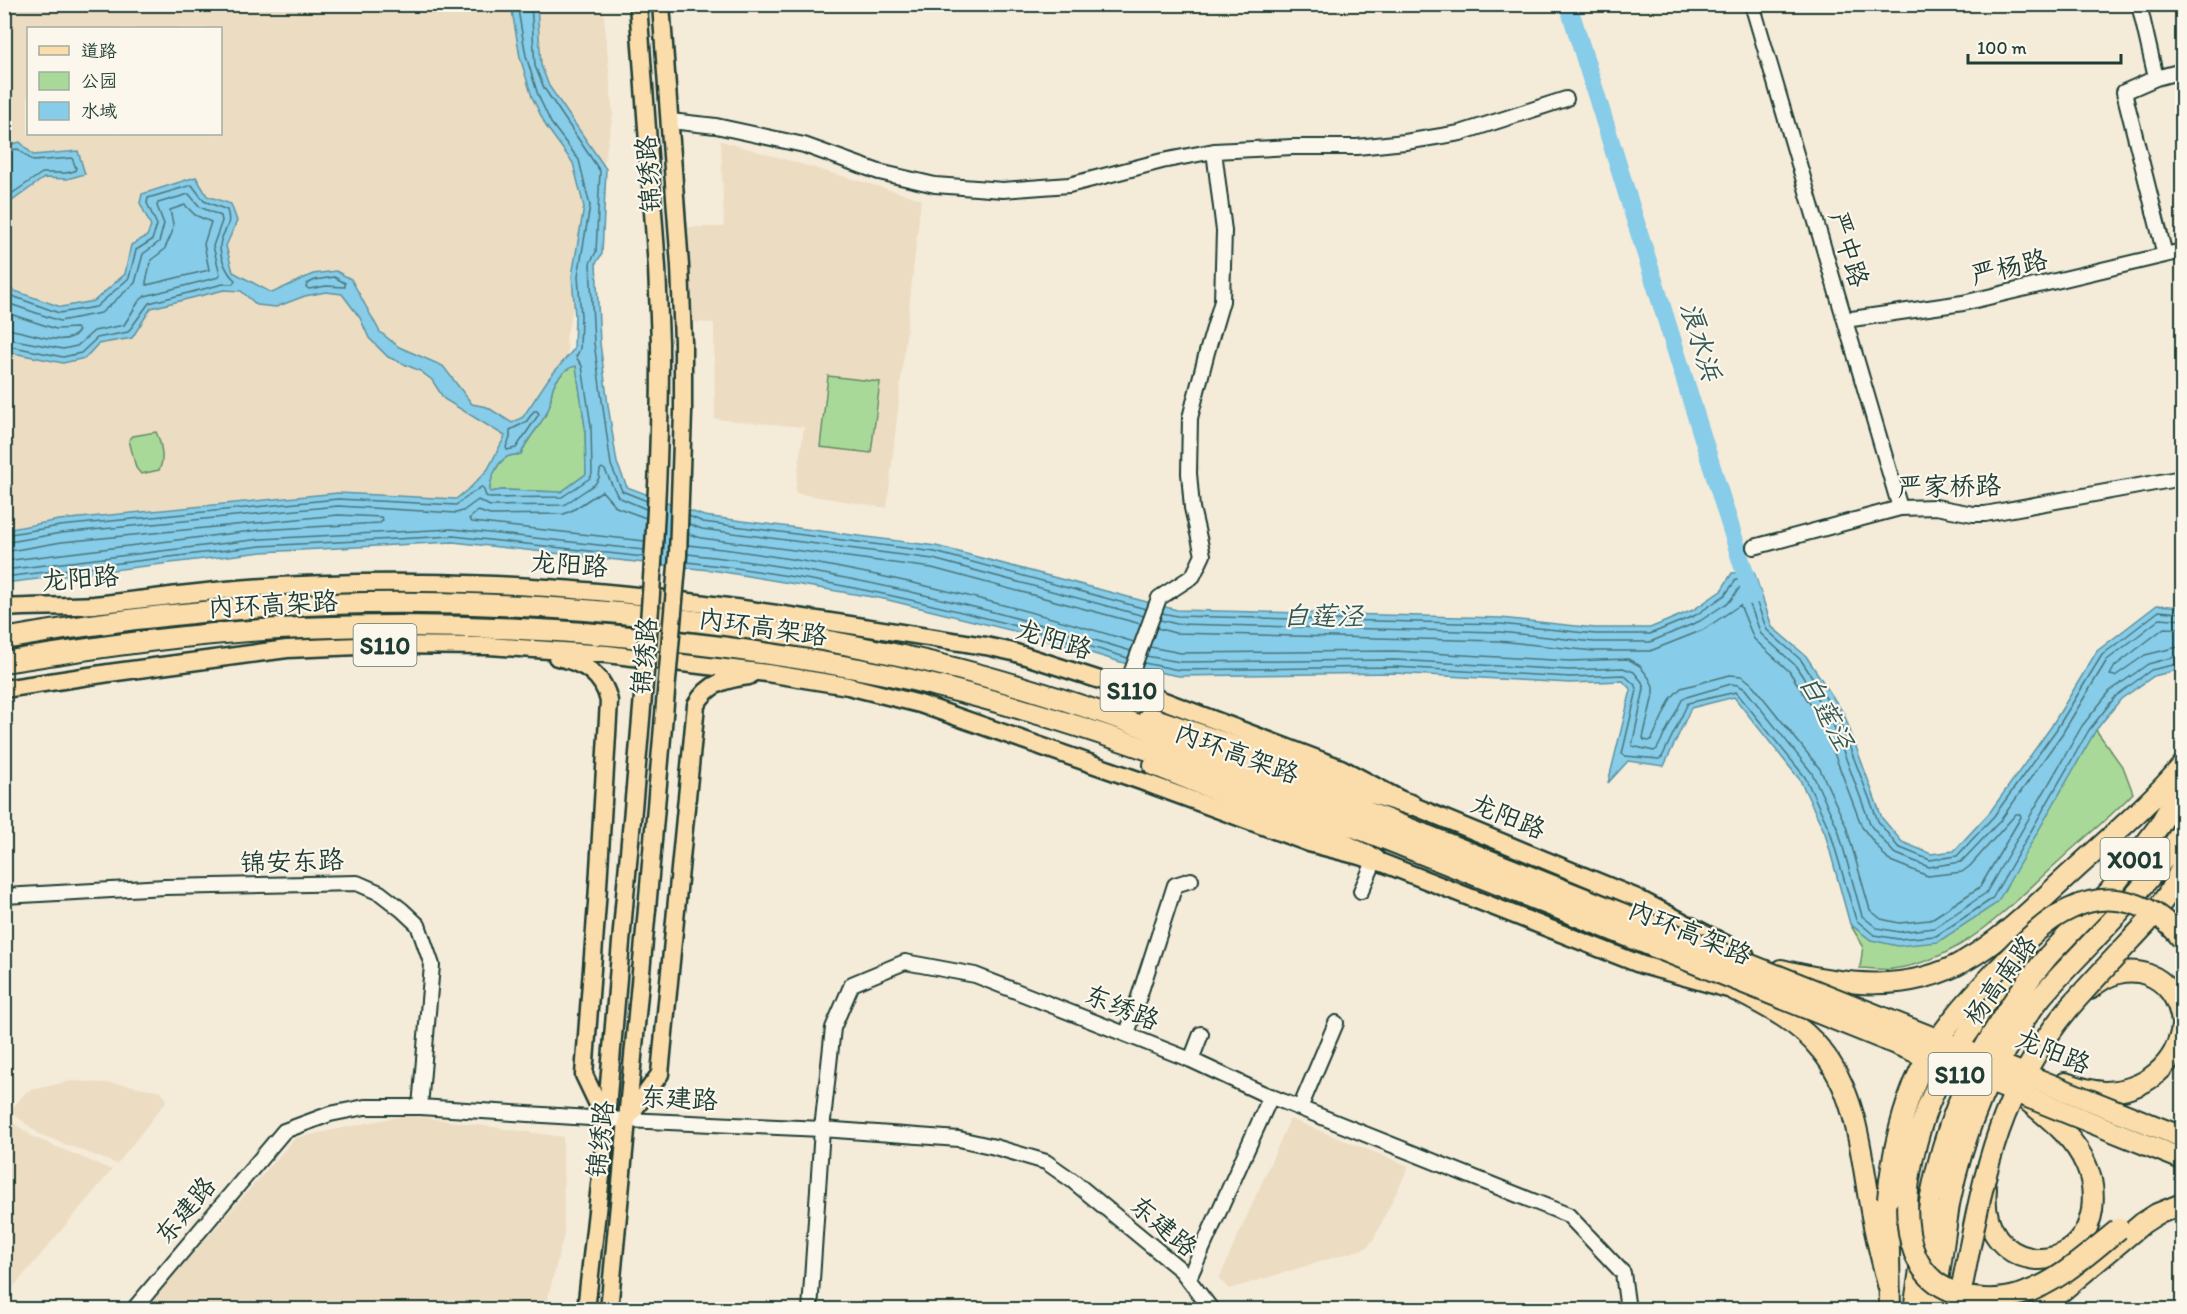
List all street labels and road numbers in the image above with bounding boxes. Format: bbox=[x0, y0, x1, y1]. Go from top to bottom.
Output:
street label: 锦绣路 bbox=[629, 134, 667, 214]
street label: 严中路 bbox=[1822, 207, 1876, 291]
street label: 严杨路 bbox=[1967, 243, 2051, 291]
street label: 严家桥路 bbox=[1897, 469, 2001, 503]
street label: 龙阳路 bbox=[529, 545, 609, 583]
street label: 龙阳路 bbox=[40, 559, 120, 597]
street label: 内环高架路 bbox=[207, 585, 339, 623]
street label: 内环高架路 bbox=[696, 602, 830, 652]
street label: 龙阳路 bbox=[1012, 612, 1096, 666]
street label: 锦绣路 bbox=[625, 616, 663, 696]
road number: S110 bbox=[354, 624, 416, 666]
road number: S110 bbox=[1100, 669, 1164, 711]
street label: 内环高架路 bbox=[1170, 716, 1304, 790]
street label: 龙阳路 bbox=[1466, 787, 1550, 845]
road number: X001 bbox=[2100, 838, 2170, 880]
street label: 锦安东路 bbox=[239, 843, 345, 879]
street label: 内环高架路 bbox=[1624, 893, 1756, 971]
street label: 杨高南路 bbox=[1956, 929, 2044, 1031]
street label: 东绣路 bbox=[1080, 978, 1164, 1036]
street label: 龙阳路 bbox=[2011, 1022, 2095, 1080]
road number: S110 bbox=[1928, 1053, 1992, 1095]
street label: 东建路 bbox=[639, 1080, 719, 1116]
street label: 锦绣路 bbox=[580, 1099, 620, 1179]
street label: 东建路 bbox=[148, 1170, 222, 1250]
street label: 东建路 bbox=[1124, 1189, 1204, 1263]

